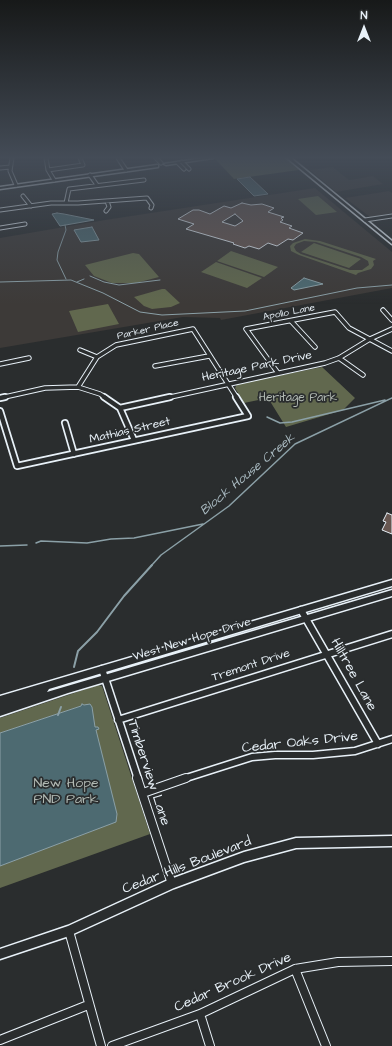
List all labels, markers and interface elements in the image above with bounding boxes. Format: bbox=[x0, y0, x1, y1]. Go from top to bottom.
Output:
north arrow bbox=[344, 8, 384, 48]
text: N bbox=[361, 8, 367, 23]
street label: Apollo Lane bbox=[262, 302, 316, 324]
street label: Parker Place bbox=[116, 317, 180, 343]
street label: Heritage Park Drive bbox=[201, 348, 313, 386]
park label: Heritage Park bbox=[259, 391, 337, 405]
street label: Mathias Street bbox=[88, 415, 172, 447]
water label: Block House Creek bbox=[197, 431, 299, 519]
street label: West New Hope Drive bbox=[131, 615, 253, 665]
street label: Hilltree Lane bbox=[326, 636, 380, 714]
street label: Tremont Drive bbox=[210, 647, 292, 685]
street label: Timberview Lane bbox=[123, 718, 173, 828]
street label: Cedar Oaks Drive bbox=[241, 729, 359, 757]
park label: New Hope PND Park bbox=[34, 776, 98, 808]
street label: Cedar Hills Boulevard bbox=[120, 834, 254, 898]
street label: Cedar Brook Drive bbox=[172, 950, 294, 1016]

